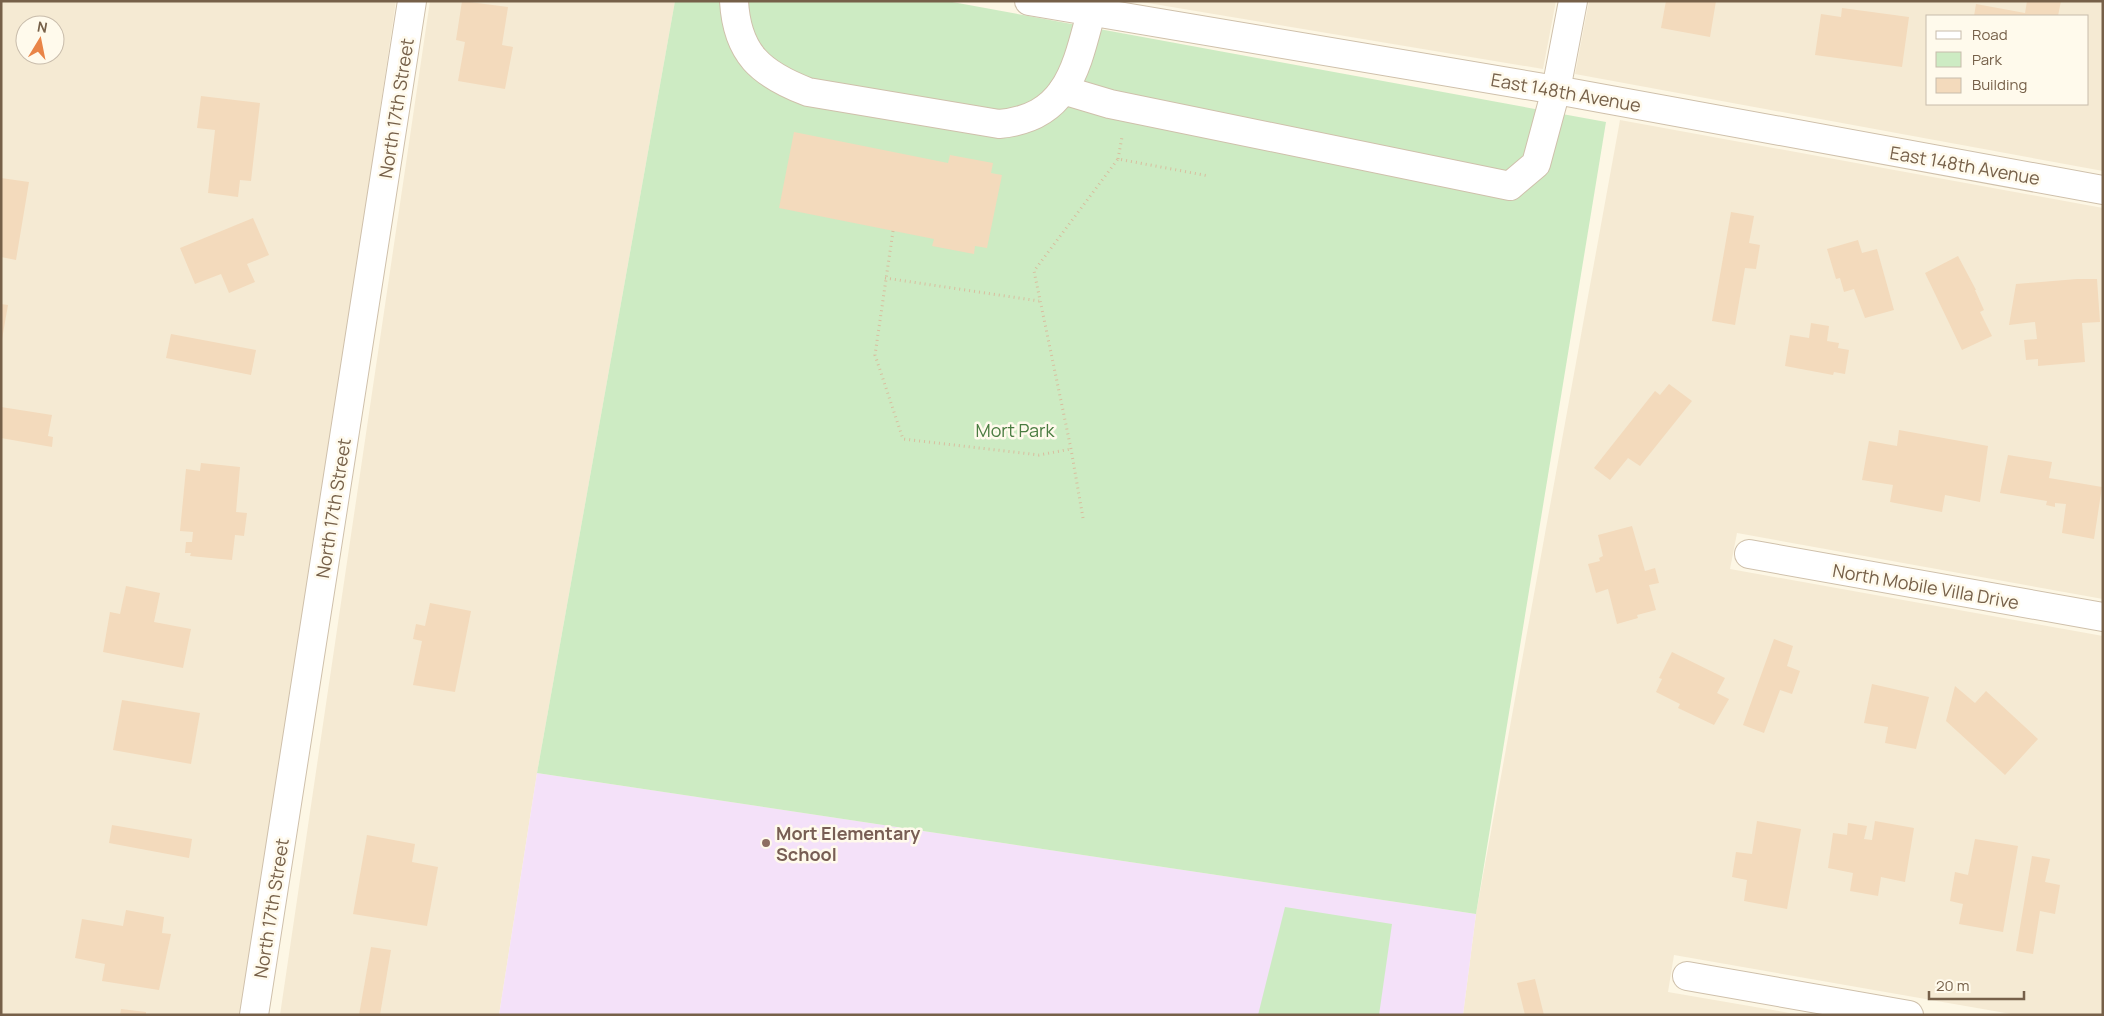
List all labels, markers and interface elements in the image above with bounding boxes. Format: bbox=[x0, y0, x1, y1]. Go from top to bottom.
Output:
north arrow bbox=[15, 15, 65, 65]
legend bbox=[1926, 15, 2089, 105]
text: N bbox=[36, 16, 49, 37]
text: Road bbox=[1972, 24, 2008, 45]
street label: North 17th Street bbox=[373, 36, 419, 180]
text: Park bbox=[1972, 49, 2002, 70]
street label: East 148th Avenue bbox=[1489, 67, 1643, 117]
text: Building bbox=[1972, 74, 2027, 95]
street label: East 148th Avenue bbox=[1888, 140, 2042, 190]
park label: Mort Park bbox=[976, 418, 1056, 442]
street label: North 17th Street bbox=[310, 436, 356, 580]
street label: North Mobile Villa Drive bbox=[1831, 558, 2021, 614]
place label: Mort Elementary School bbox=[776, 821, 920, 866]
street label: North 17th Street bbox=[248, 836, 294, 980]
marker: Mort Elementary School bbox=[760, 837, 772, 849]
scale bar bbox=[1929, 968, 2024, 1000]
text: 20 m bbox=[1936, 975, 1969, 996]

